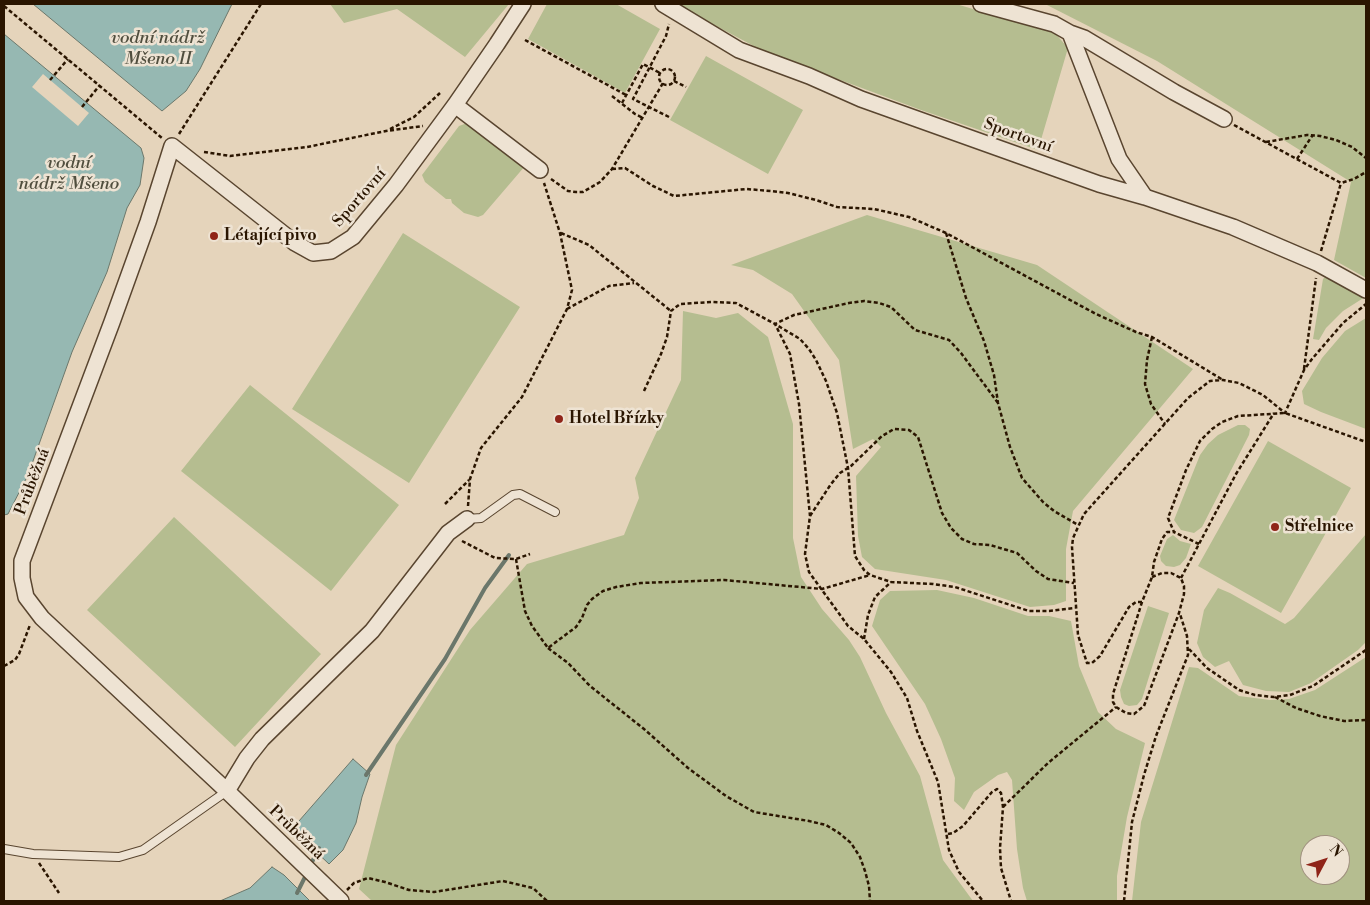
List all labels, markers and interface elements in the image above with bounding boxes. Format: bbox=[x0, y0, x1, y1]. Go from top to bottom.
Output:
water label: vodní nádrž Mšeno II bbox=[111, 28, 205, 70]
street label: Sportovní bbox=[981, 115, 1055, 157]
water label: vodní nádrž Mšeno bbox=[19, 153, 119, 195]
street label: Sportovní bbox=[329, 165, 391, 231]
place label: Létající pivo bbox=[224, 226, 317, 246]
marker: Létající pivo bbox=[208, 230, 220, 242]
place label: Hotel Břízky bbox=[569, 409, 664, 429]
marker: Hotel Břízky bbox=[553, 413, 565, 425]
street label: Průběžná bbox=[12, 446, 54, 518]
place label: Střelnice bbox=[1285, 517, 1354, 537]
marker: Střelnice bbox=[1269, 521, 1281, 533]
street label: Průběžná bbox=[264, 802, 328, 864]
north arrow bbox=[1300, 835, 1350, 885]
text: N bbox=[1325, 841, 1346, 861]

